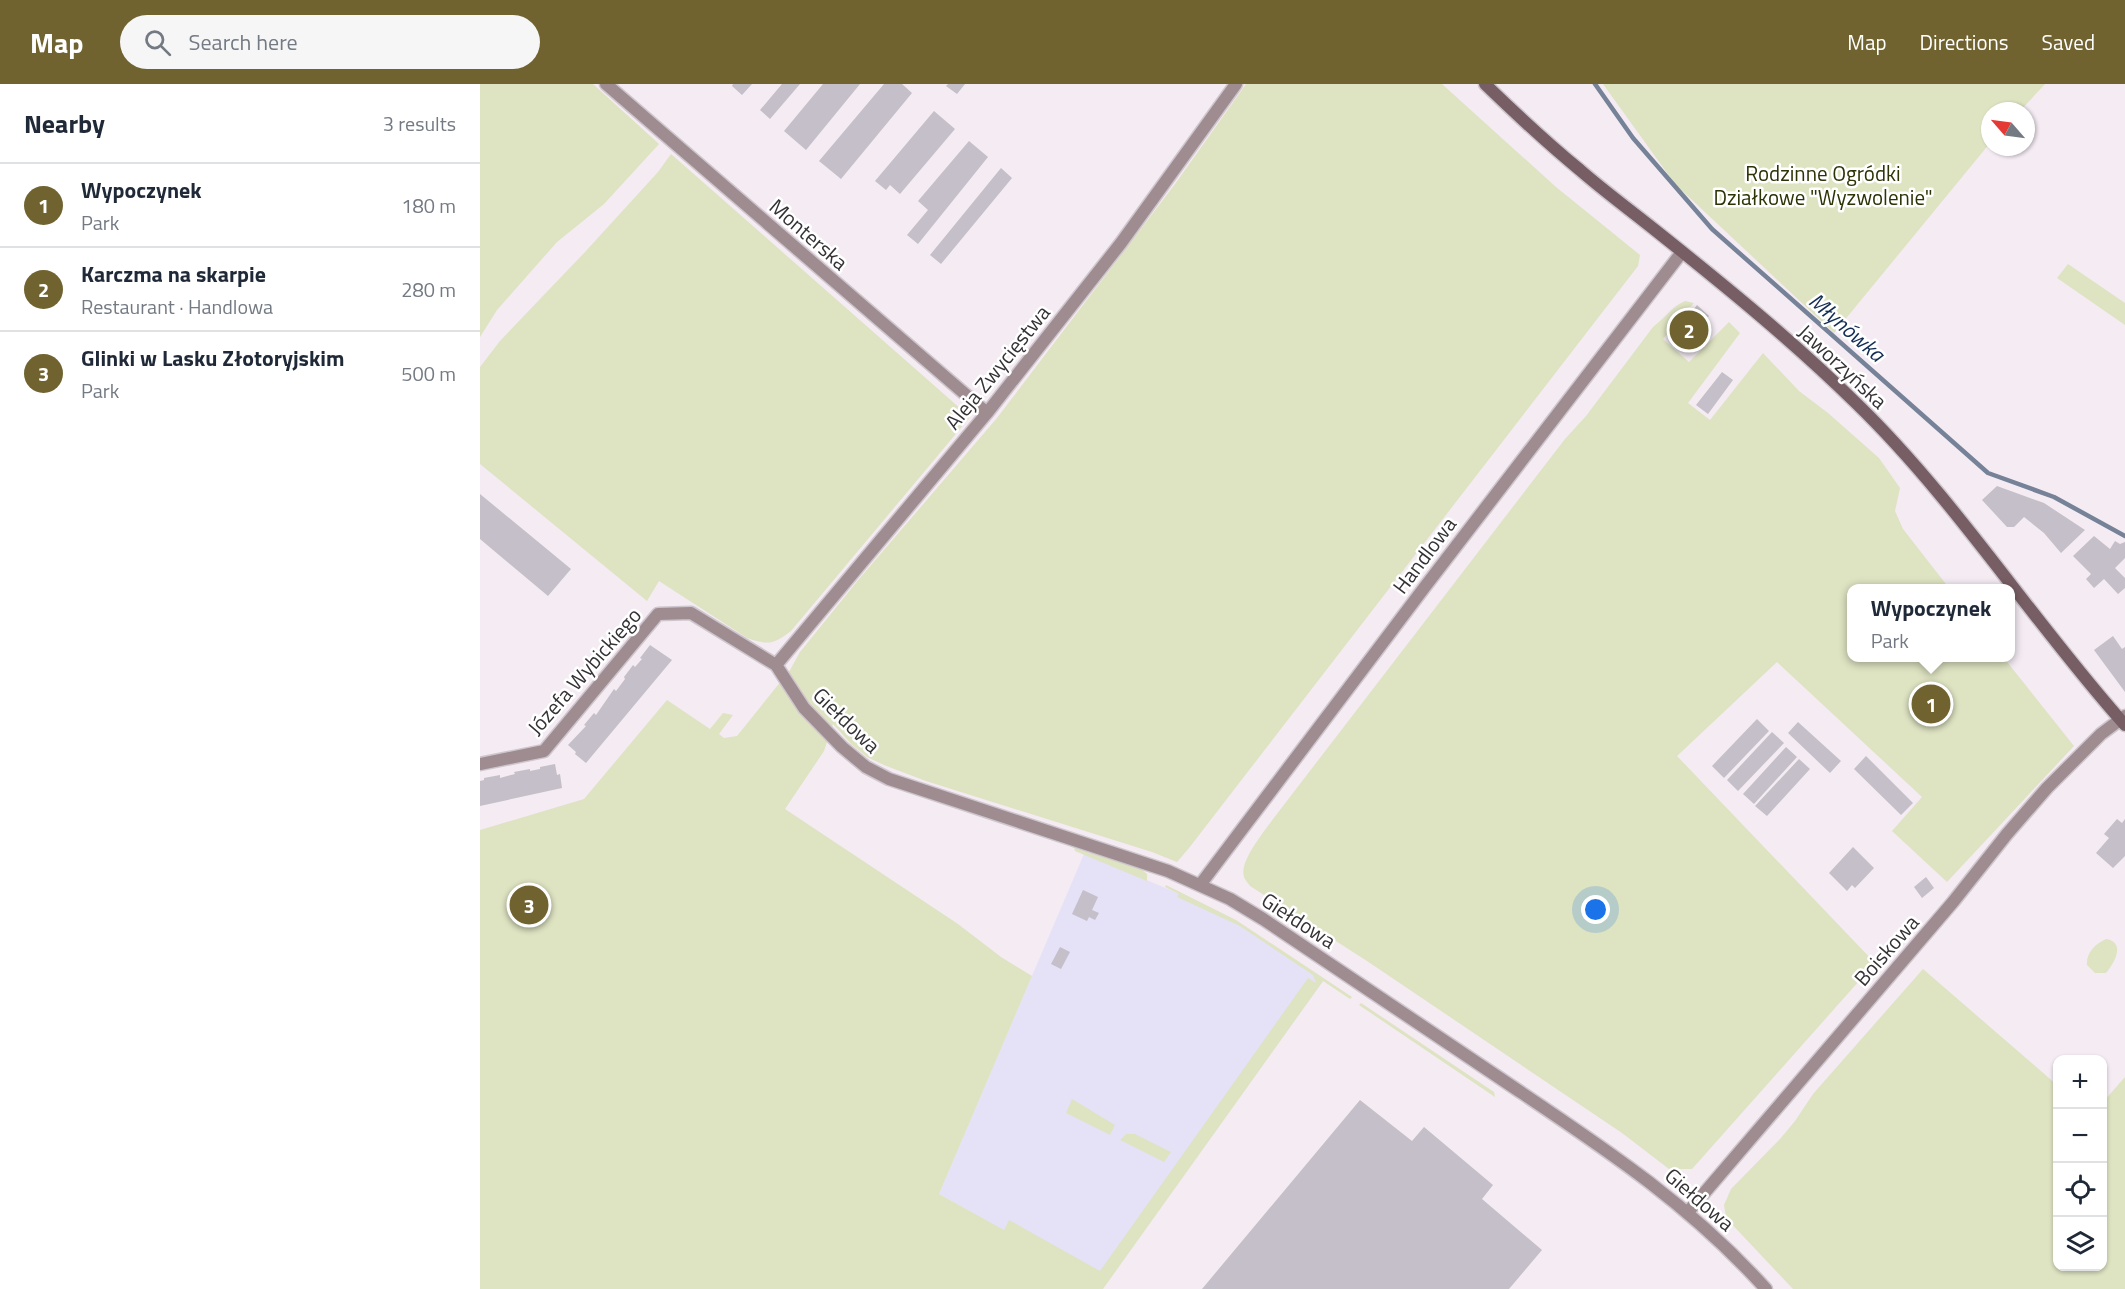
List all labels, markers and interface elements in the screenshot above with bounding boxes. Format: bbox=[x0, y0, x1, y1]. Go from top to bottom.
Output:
search box bbox=[120, 15, 540, 69]
text: Map bbox=[30, 21, 84, 64]
text: Search here bbox=[189, 25, 298, 59]
icon: search bbox=[141, 26, 174, 59]
text: Map bbox=[1847, 26, 1887, 58]
text: Directions bbox=[1920, 26, 2009, 58]
text: Saved bbox=[2042, 26, 2095, 58]
north arrow bbox=[1981, 102, 2035, 156]
text: Nearby bbox=[24, 104, 105, 143]
text: 3 results bbox=[383, 108, 456, 139]
park label: Rodzinne Ogródki Działkowe "Wyzwolenie" bbox=[1713, 157, 1933, 213]
text: Wypoczynek bbox=[81, 173, 202, 207]
text: 1 bbox=[38, 190, 49, 221]
text: 180 m bbox=[401, 190, 456, 221]
street label: Monterska bbox=[763, 191, 856, 278]
text: Park bbox=[81, 207, 119, 238]
text: Karczma na skarpie bbox=[81, 257, 266, 291]
text: 2 bbox=[38, 274, 49, 305]
text: 280 m bbox=[401, 274, 456, 305]
water label: Młynówka bbox=[1801, 284, 1894, 371]
text: Restaurant · Handlowa bbox=[81, 291, 273, 322]
street label: Aleja Zwycięstwa bbox=[937, 297, 1058, 436]
pin: 2 bbox=[1670, 308, 1708, 352]
street label: Jaworzyńska bbox=[1791, 316, 1895, 416]
text: Glinki w Lasku Złotoryjskim bbox=[81, 341, 344, 375]
text: 3 bbox=[38, 358, 49, 389]
text: 500 m bbox=[401, 358, 456, 389]
text: Park bbox=[81, 375, 119, 406]
street label: Handlowa bbox=[1384, 509, 1464, 600]
popup bbox=[1847, 584, 2015, 662]
text: Wypoczynek bbox=[1871, 591, 1991, 625]
street label: Józefa Wybickiego bbox=[519, 600, 649, 742]
text: Park bbox=[1871, 625, 1909, 656]
street label: Giełdowa bbox=[806, 680, 888, 761]
pin: 1 bbox=[1912, 682, 1950, 726]
pin: 3 bbox=[509, 882, 548, 928]
street label: Giełdowa bbox=[1255, 884, 1343, 956]
your location bbox=[1581, 895, 1610, 924]
street label: Boiskowa bbox=[1846, 907, 1926, 993]
map controls bbox=[2053, 1055, 2107, 1271]
button: + bbox=[2053, 1055, 2107, 1109]
button: − bbox=[2053, 1109, 2107, 1163]
street label: Giełdowa bbox=[1658, 1160, 1742, 1239]
button: locate bbox=[2053, 1163, 2107, 1217]
button: layers bbox=[2053, 1217, 2107, 1271]

